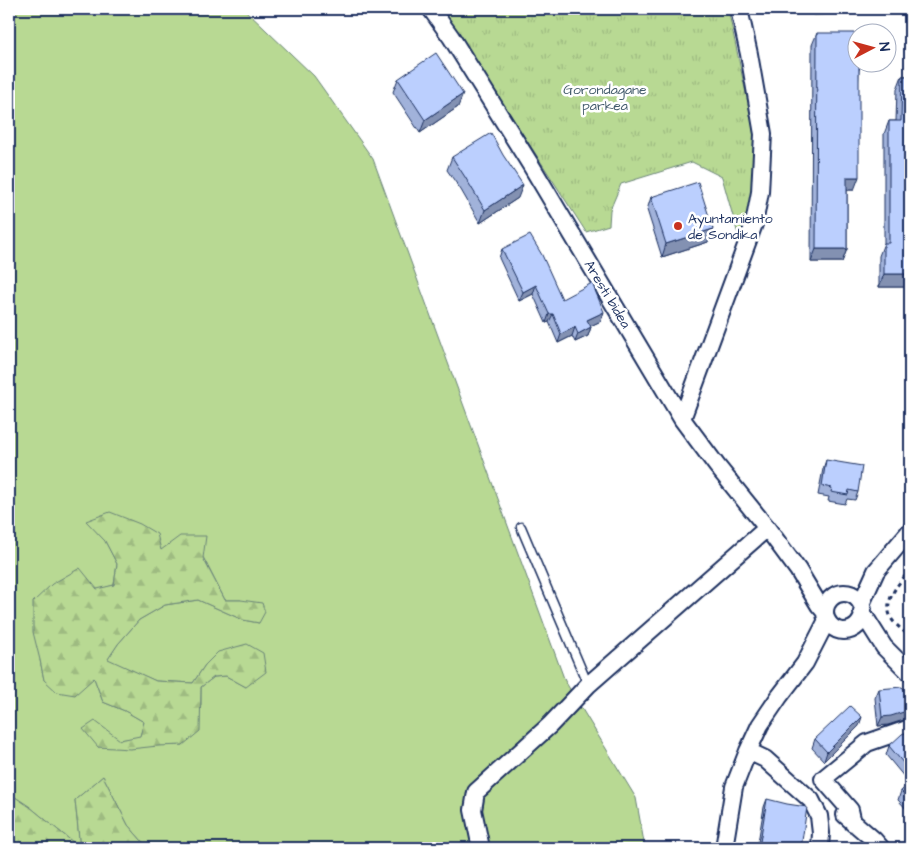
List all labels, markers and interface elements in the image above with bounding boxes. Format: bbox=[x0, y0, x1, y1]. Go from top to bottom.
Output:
north arrow bbox=[846, 22, 896, 72]
text: N bbox=[874, 41, 894, 52]
park label: Gorondagane parkea bbox=[563, 80, 647, 116]
place label: Ayuntamiento de Sondika bbox=[688, 209, 773, 245]
marker: Ayuntamiento de Sondika bbox=[672, 220, 684, 232]
street label: Aresti bidea bbox=[579, 257, 635, 332]

